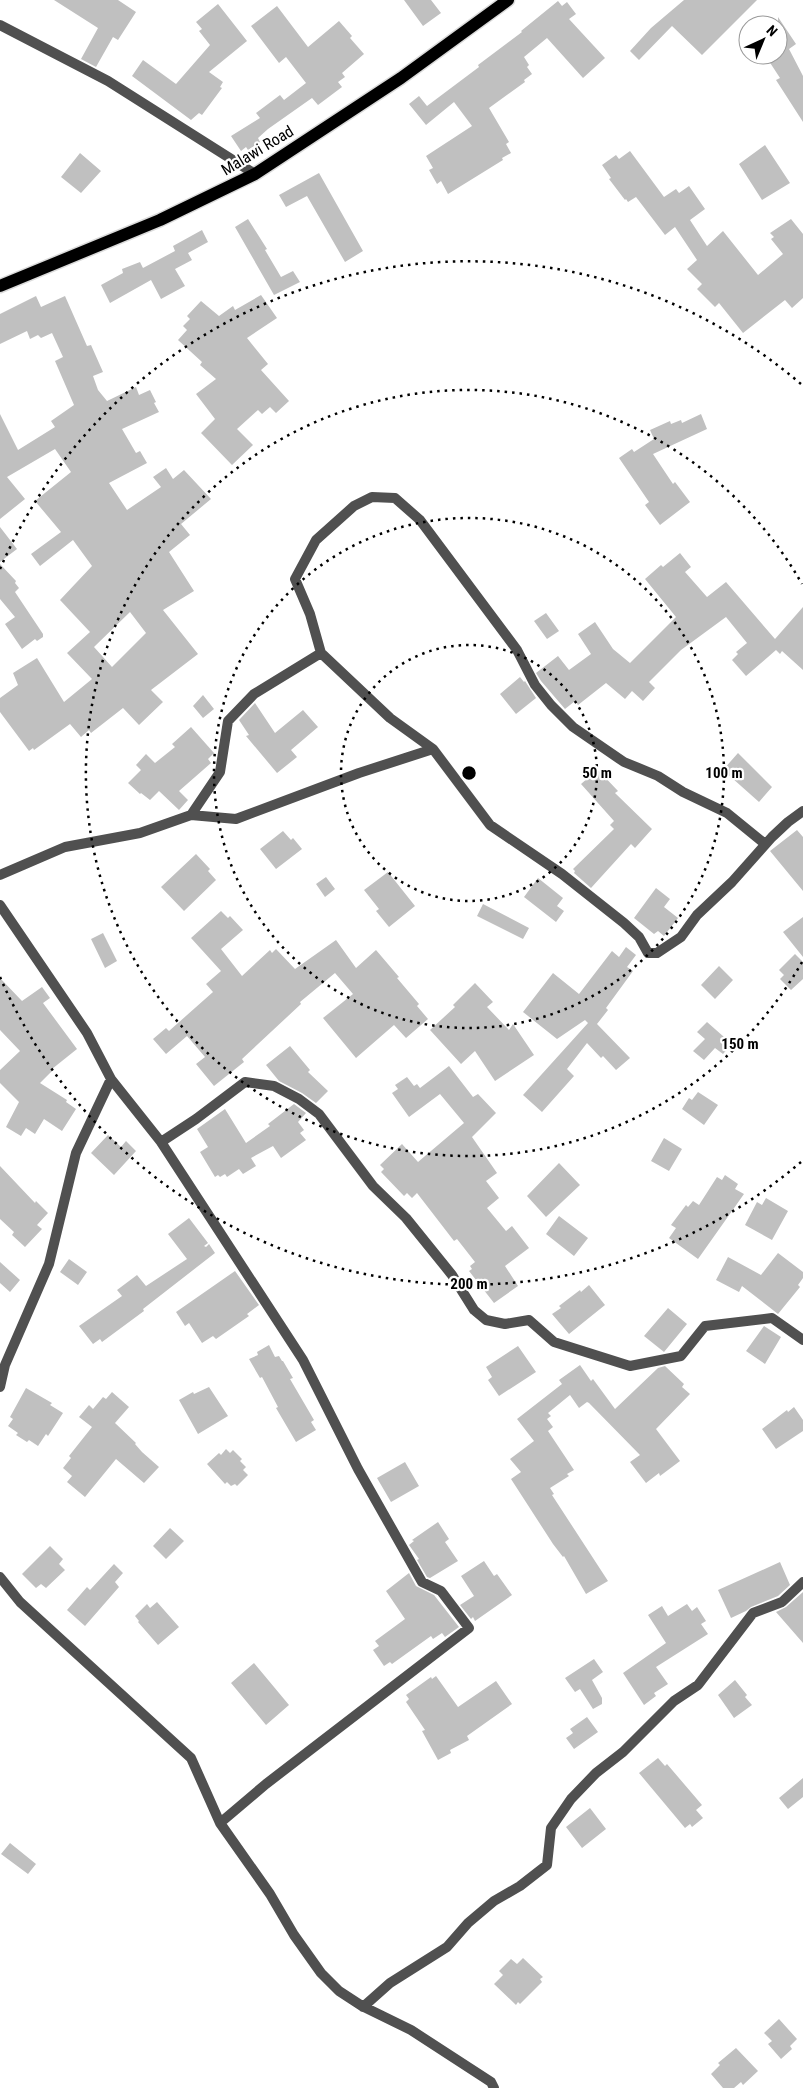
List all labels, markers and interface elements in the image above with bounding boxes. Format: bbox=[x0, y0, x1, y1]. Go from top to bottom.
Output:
north arrow bbox=[738, 15, 788, 65]
text: N bbox=[763, 22, 781, 39]
street label: Malawi Road bbox=[218, 121, 297, 179]
centre of rings bbox=[460, 764, 478, 782]
text: 50 m bbox=[582, 764, 612, 782]
text: 100 m bbox=[705, 764, 743, 782]
text: 150 m bbox=[721, 1035, 759, 1053]
text: 200 m bbox=[450, 1275, 488, 1293]

